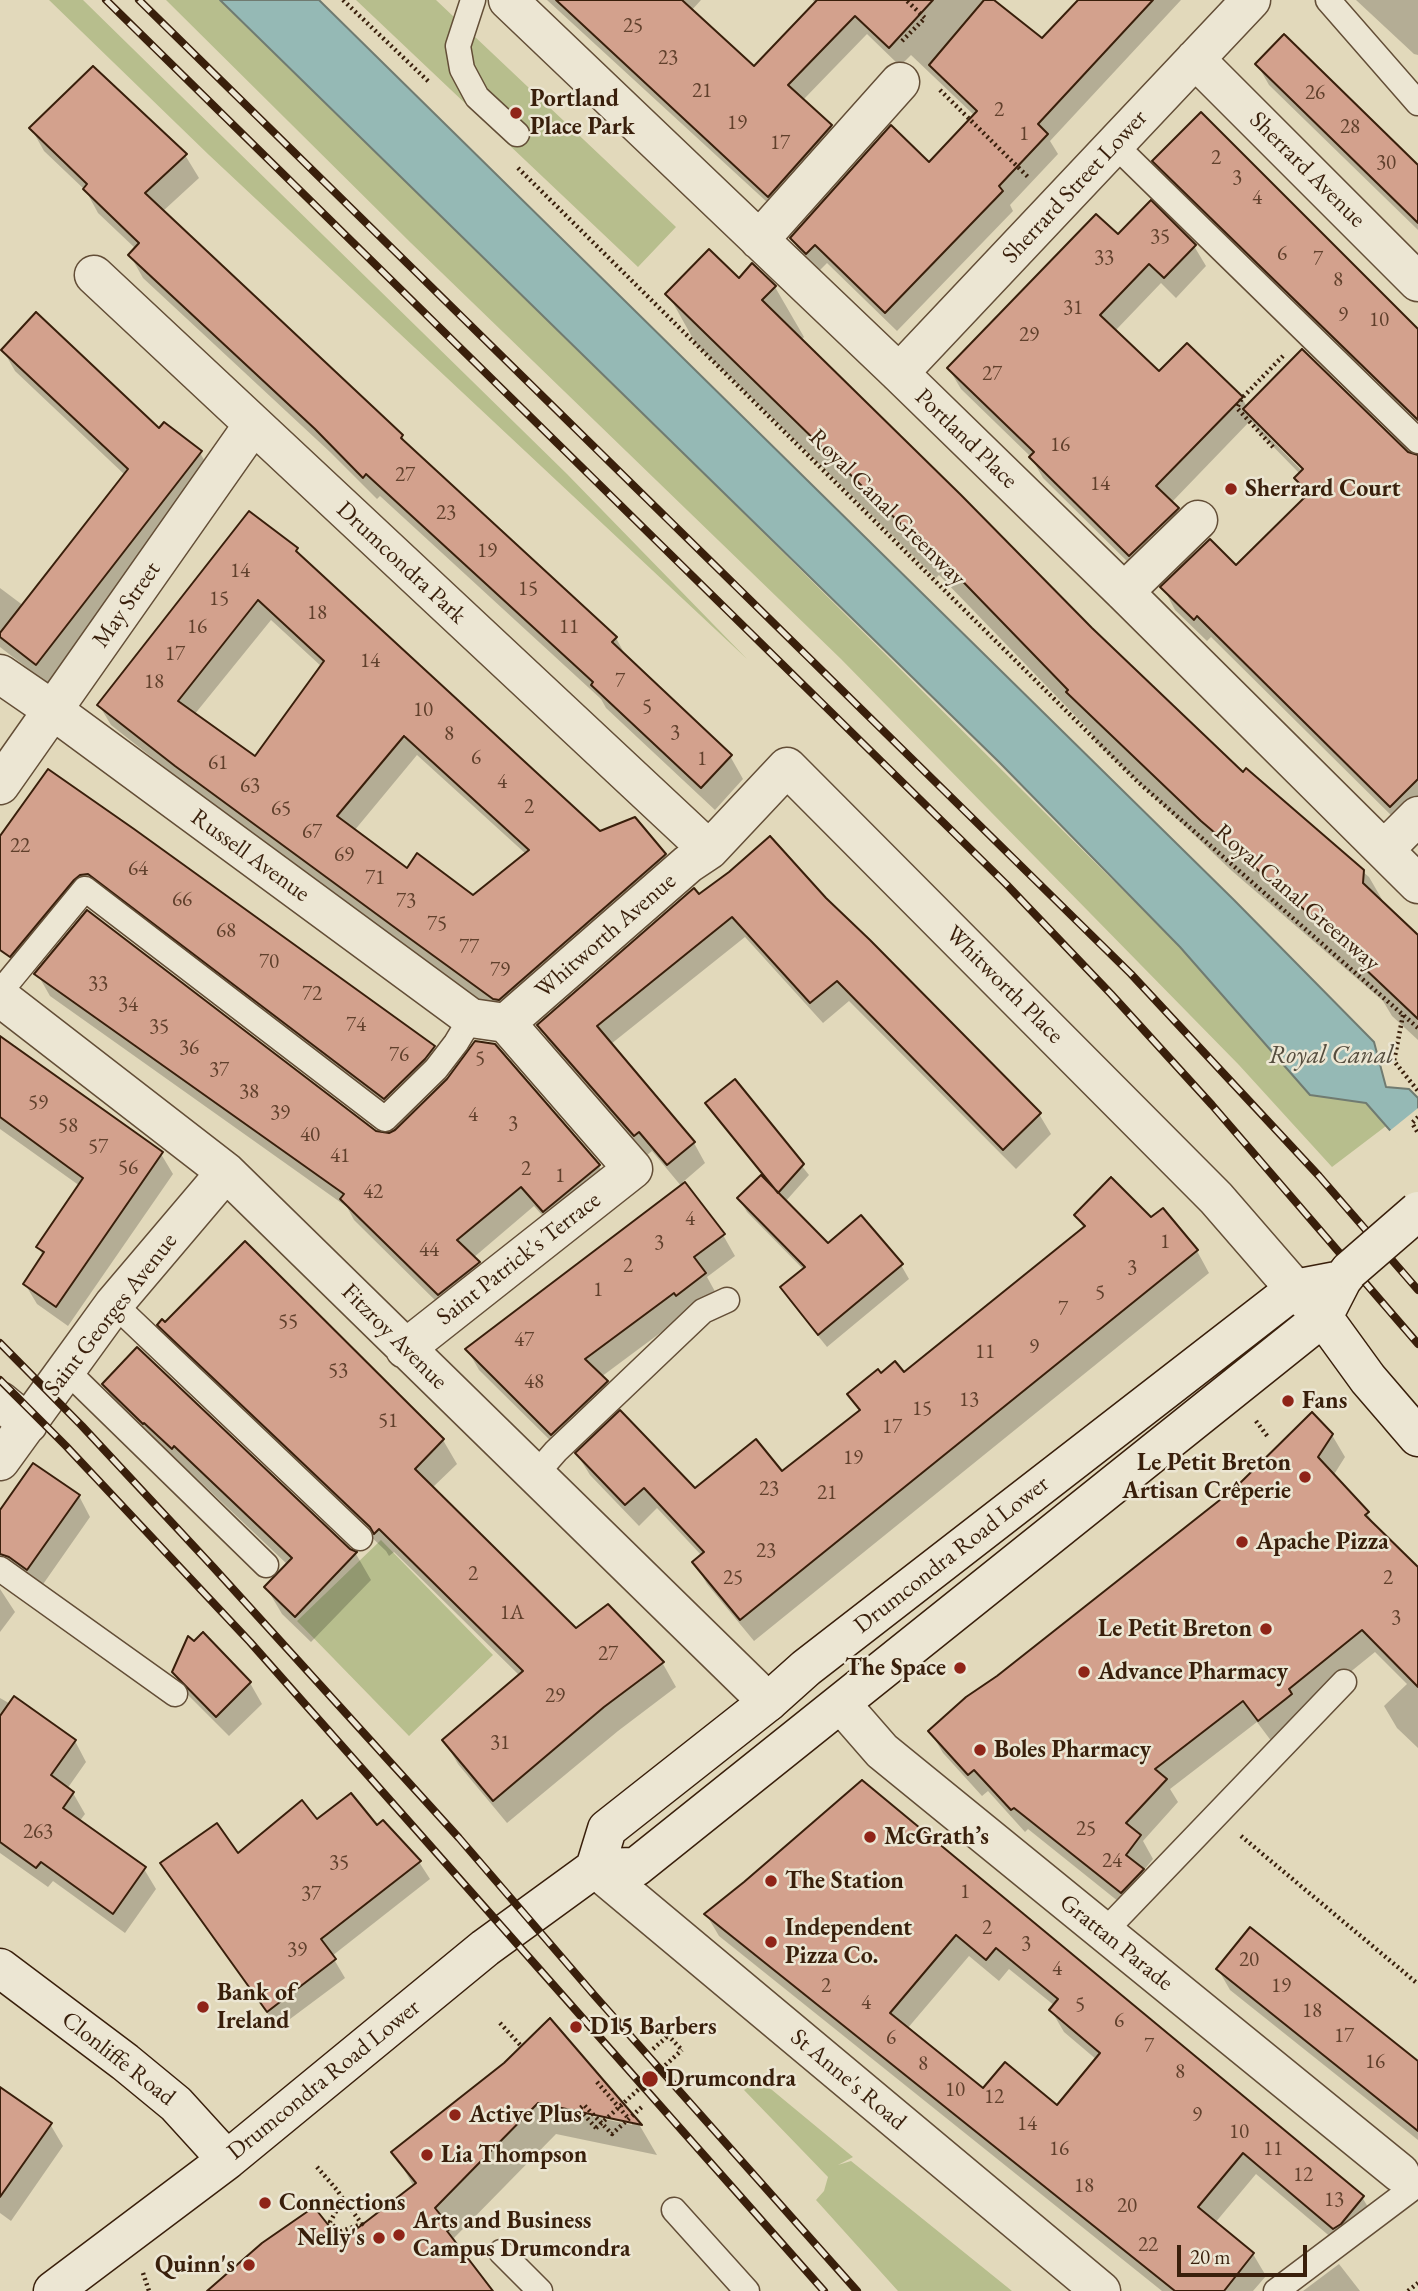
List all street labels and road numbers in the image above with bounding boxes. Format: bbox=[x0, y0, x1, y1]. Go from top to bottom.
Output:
street label: Sherrard Street Lower bbox=[996, 104, 1154, 270]
street label: Sherrard Avenue bbox=[1243, 106, 1371, 234]
street label: Portland Place bbox=[909, 383, 1023, 495]
street label: Royal Canal Greenway bbox=[803, 424, 971, 592]
street label: Drumcondra Park bbox=[330, 496, 472, 630]
street label: May Street bbox=[87, 556, 167, 654]
street label: Russell Avenue bbox=[185, 803, 315, 909]
street label: Royal Canal Greenway bbox=[1208, 818, 1386, 978]
street label: Whitworth Avenue bbox=[530, 867, 682, 1005]
street label: Whitworth Place bbox=[939, 920, 1069, 1050]
street label: Saint Patrick's Terrace bbox=[431, 1186, 607, 1332]
street label: Saint Georges Avenue bbox=[38, 1228, 184, 1402]
street label: Fitzroy Avenue bbox=[335, 1278, 453, 1396]
street label: Drumcondra Road Lower bbox=[849, 1470, 1055, 1640]
street label: Grattan Parade bbox=[1053, 1888, 1179, 1998]
street label: Drumcondra Road Lower bbox=[222, 1993, 426, 2167]
street label: Clonliffe Road bbox=[55, 2006, 181, 2112]
street label: St Anne's Road bbox=[784, 2023, 912, 2137]

